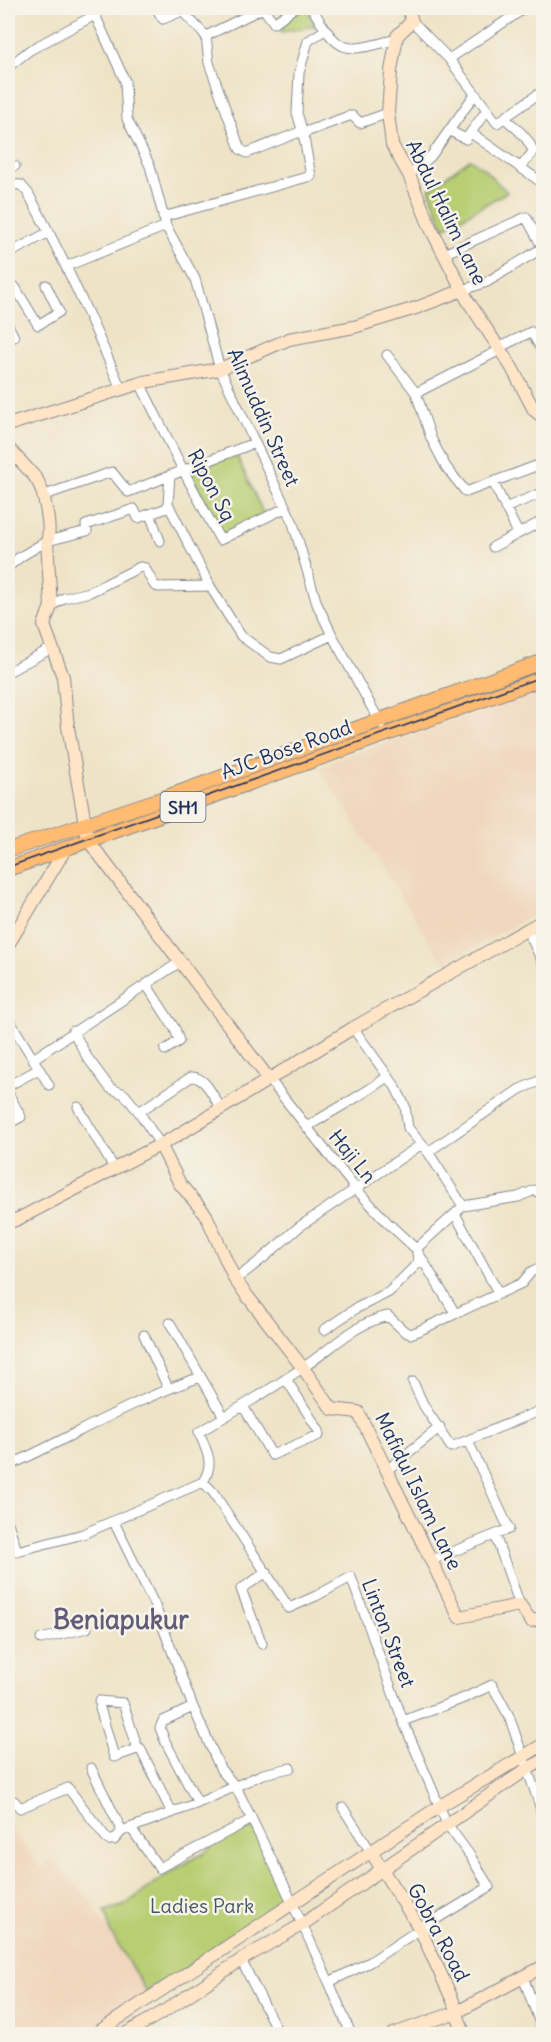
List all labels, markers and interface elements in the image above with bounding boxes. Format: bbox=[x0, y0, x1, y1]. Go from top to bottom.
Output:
street label: Abdul Halim Lane bbox=[401, 135, 493, 289]
street label: Alimuddin Street bbox=[222, 344, 306, 490]
street label: Ripon Sq bbox=[183, 445, 241, 525]
street label: AJC Bose Road bbox=[217, 714, 355, 784]
road number: SH1 bbox=[160, 792, 206, 822]
street label: Haji Ln bbox=[324, 1124, 382, 1188]
street label: Mafidul Islam Lane bbox=[370, 1408, 468, 1574]
street label: Linton Street bbox=[357, 1575, 421, 1691]
district label: Beniapukur bbox=[53, 1603, 189, 1636]
street label: Gobra Road bbox=[403, 1879, 475, 1986]
park label: Ladies Park bbox=[150, 1893, 254, 1918]

